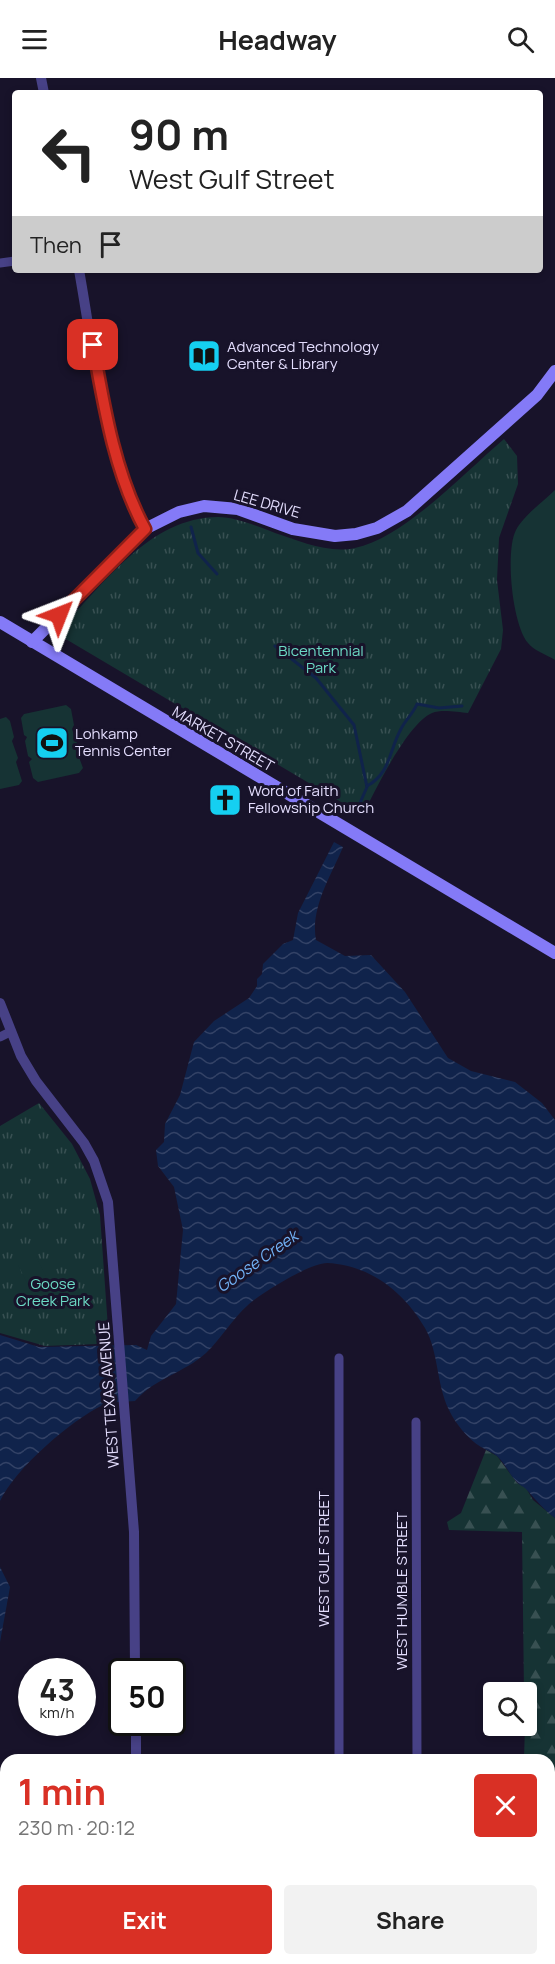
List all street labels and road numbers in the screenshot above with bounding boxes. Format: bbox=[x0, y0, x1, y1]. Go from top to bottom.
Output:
street label: LEE DRIVE bbox=[231, 484, 303, 523]
street label: MARKET STREET bbox=[169, 701, 278, 776]
street label: WEST TEXAS AVENUE bbox=[93, 1321, 124, 1469]
street label: WEST GULF STREET bbox=[313, 1491, 334, 1627]
street label: WEST HUMBLE STREET bbox=[391, 1512, 412, 1670]

